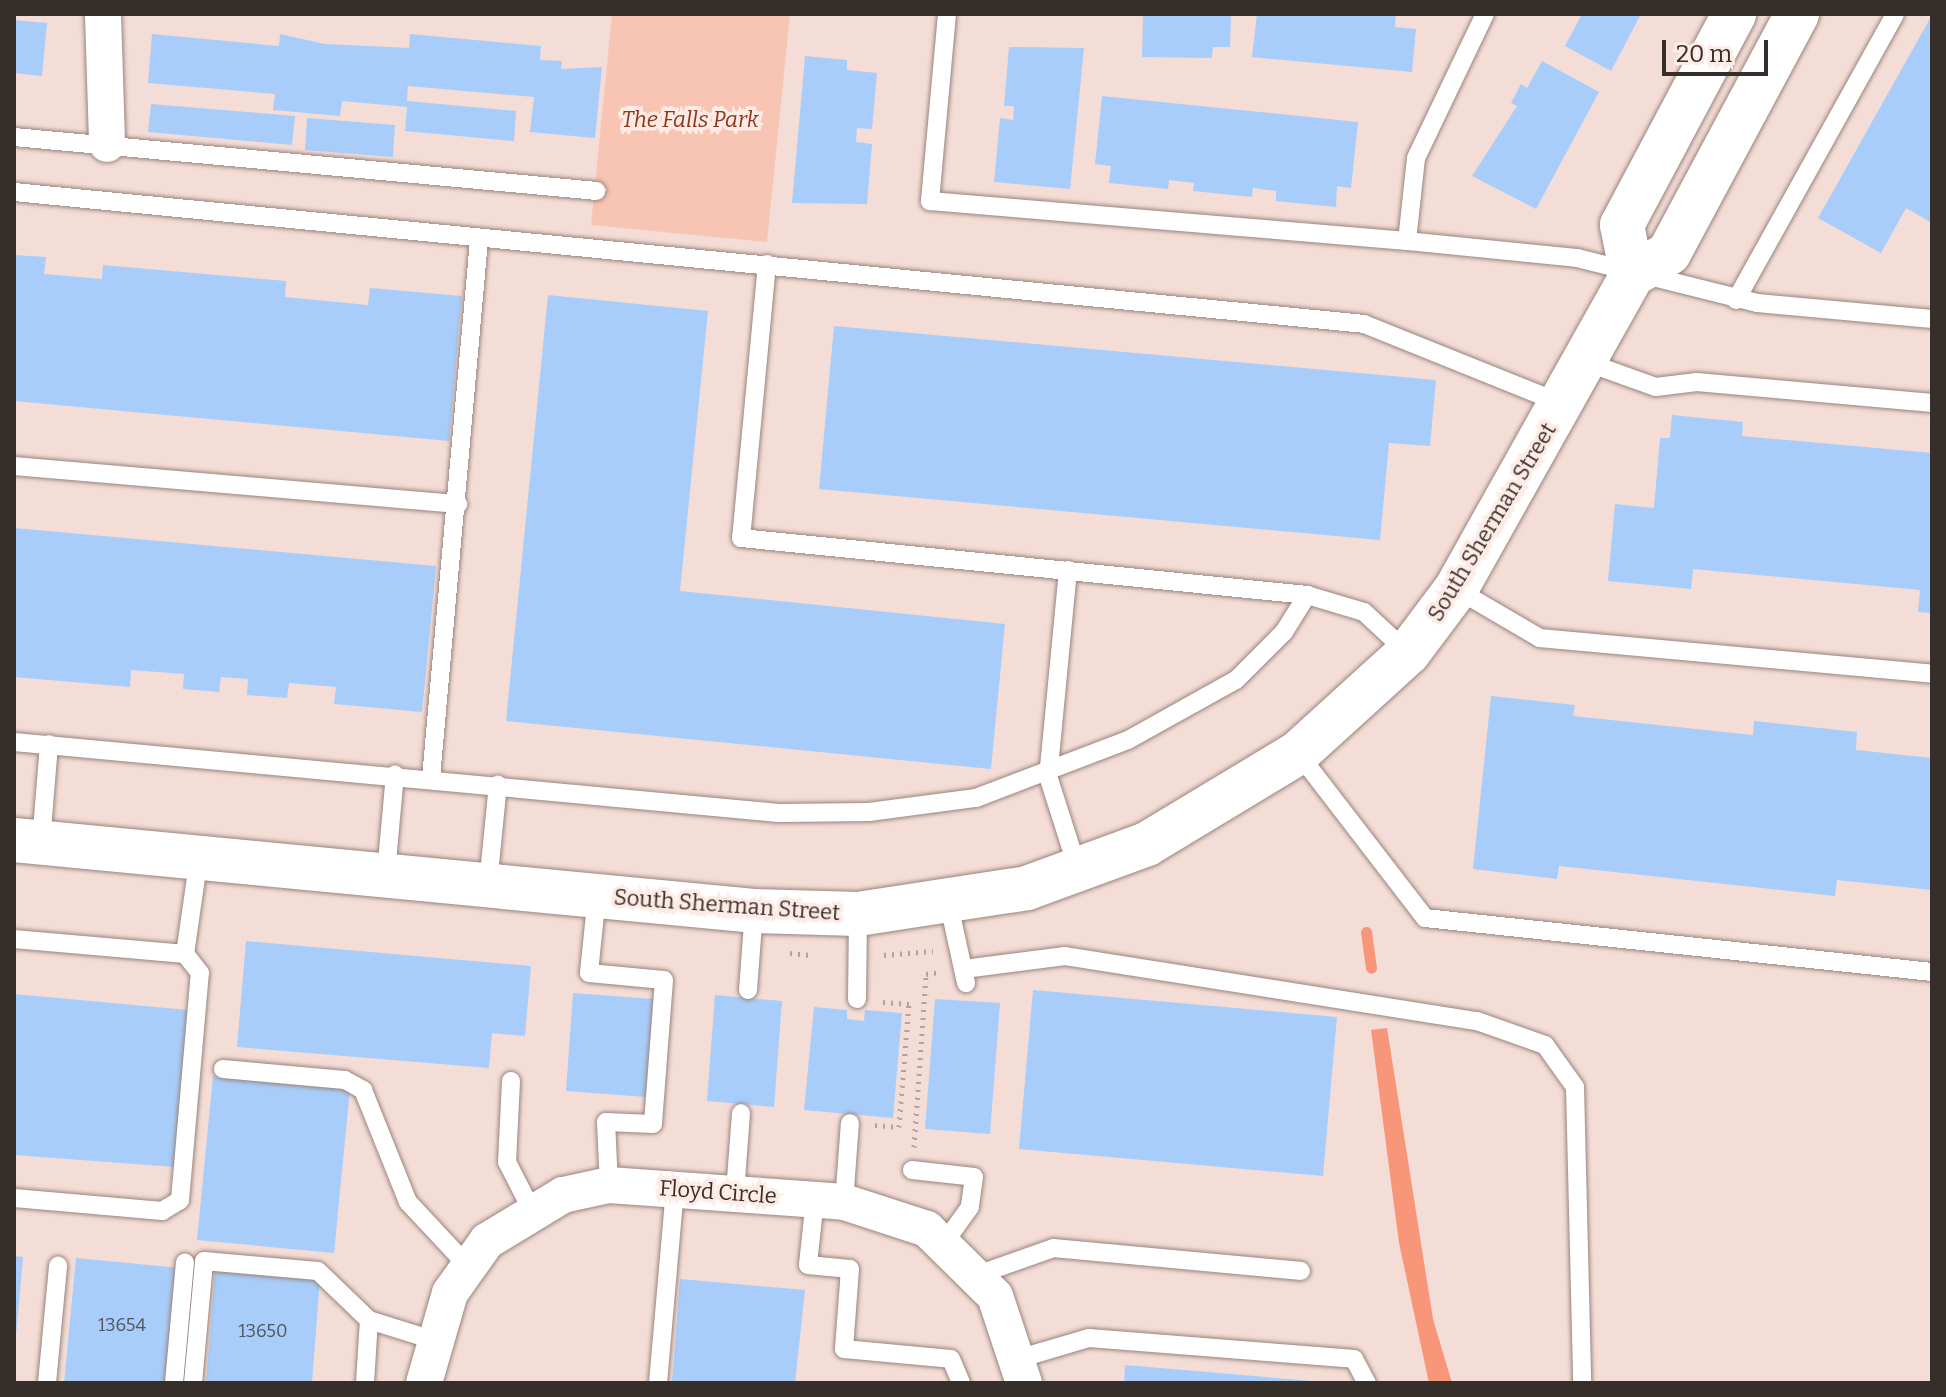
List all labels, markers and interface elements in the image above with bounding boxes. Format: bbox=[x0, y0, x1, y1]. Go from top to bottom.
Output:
scale bar bbox=[1666, 24, 1772, 74]
text: 20 m bbox=[1676, 40, 1732, 68]
park label: The Falls Park bbox=[621, 107, 759, 133]
street label: South Sherman Street bbox=[1422, 418, 1562, 626]
street label: South Sherman Street bbox=[613, 884, 841, 926]
street label: Floyd Circle bbox=[658, 1175, 778, 1209]
house number: 13654 bbox=[98, 1314, 146, 1336]
house number: 13650 bbox=[239, 1320, 287, 1342]

